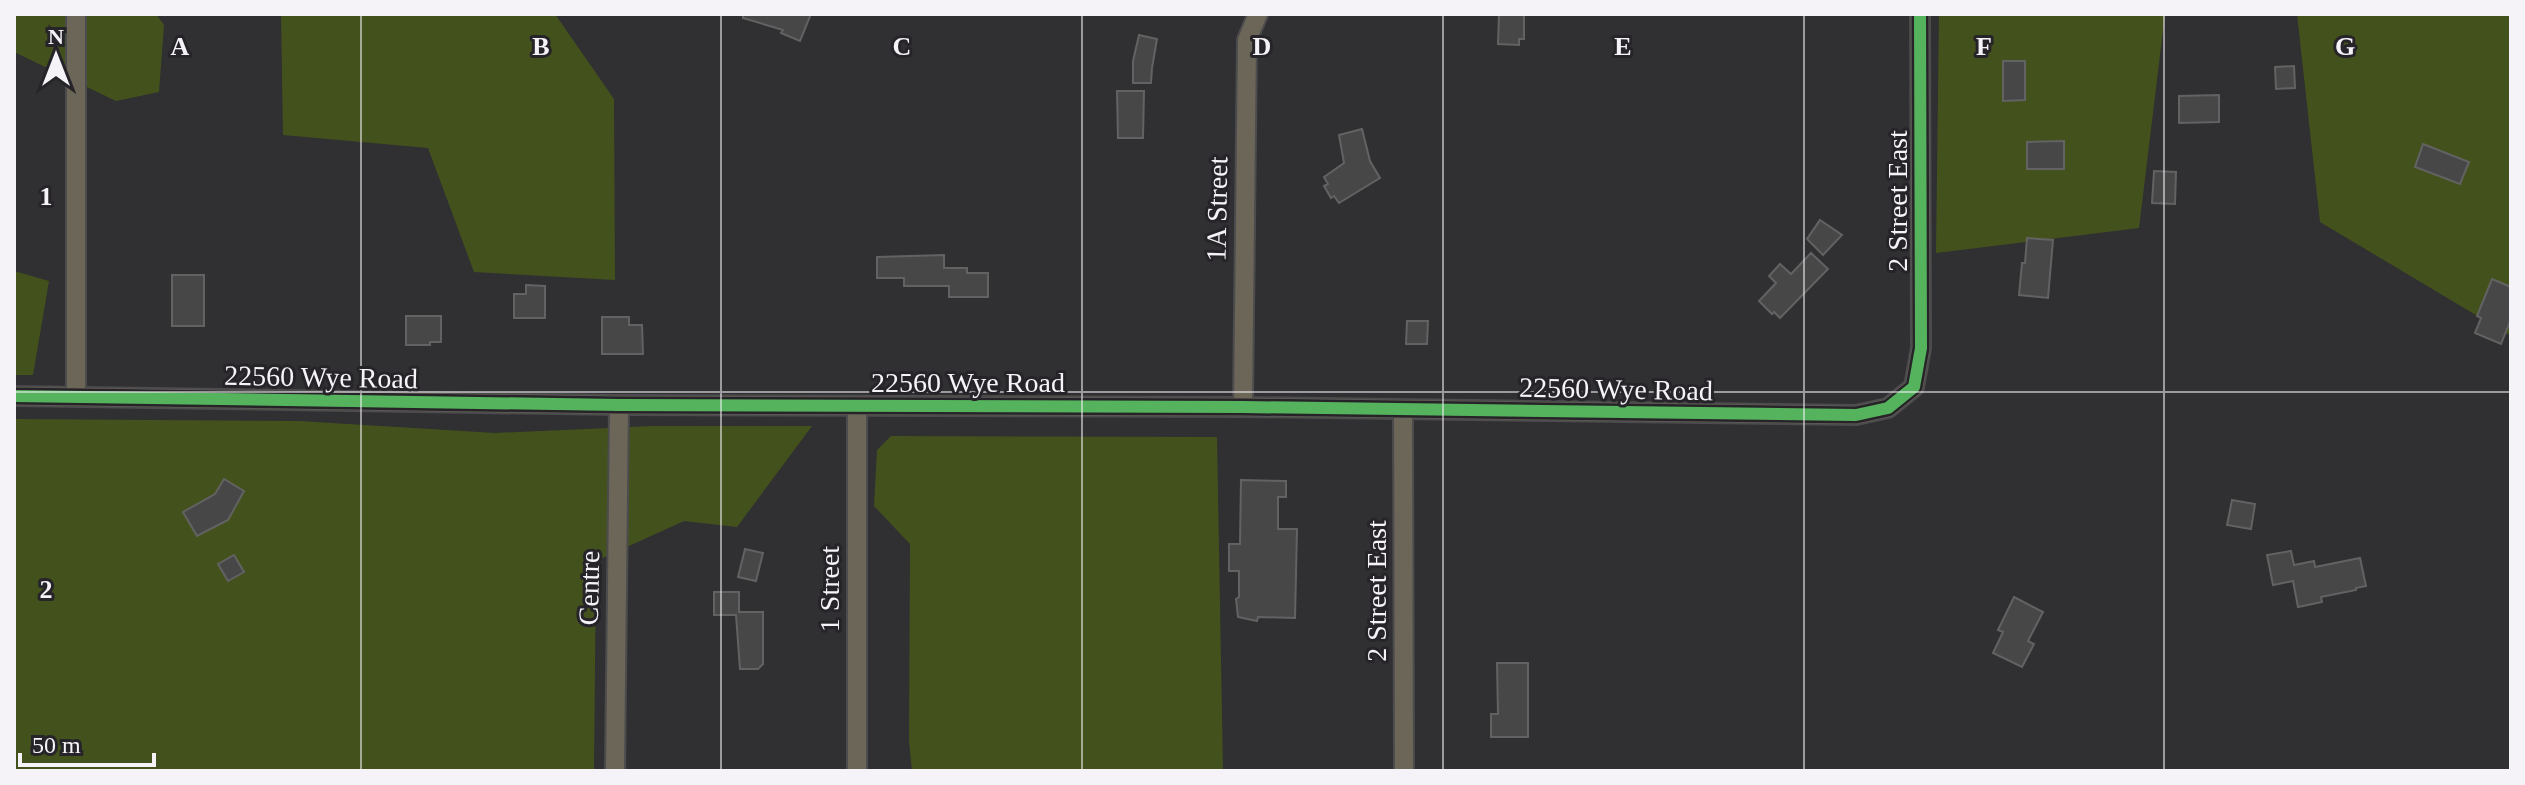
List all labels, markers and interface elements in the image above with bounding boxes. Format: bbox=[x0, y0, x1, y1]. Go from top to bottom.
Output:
north arrow bbox=[16, 16, 96, 96]
text: N bbox=[48, 24, 64, 49]
text: A bbox=[171, 32, 190, 61]
text: B bbox=[532, 32, 550, 61]
text: C bbox=[893, 32, 911, 61]
text: D bbox=[1253, 32, 1271, 61]
text: E bbox=[1614, 32, 1632, 61]
text: F bbox=[1976, 32, 1992, 61]
text: G bbox=[2335, 32, 2355, 61]
street label: 2 Street East bbox=[1882, 130, 1913, 272]
street label: 1A Street bbox=[1201, 156, 1233, 262]
text: 1 bbox=[40, 182, 53, 211]
street label: 22560 Wye Road bbox=[224, 360, 418, 394]
street label: 22560 Wye Road bbox=[871, 367, 1065, 398]
street label: 22560 Wye Road bbox=[1519, 372, 1713, 406]
street label: 2 Street East bbox=[1361, 520, 1392, 662]
street label: 1 Street bbox=[814, 546, 845, 632]
street label: Centre bbox=[573, 550, 605, 626]
text: 2 bbox=[40, 575, 53, 604]
scale bar bbox=[20, 717, 154, 767]
text: 50 m bbox=[32, 732, 81, 758]

